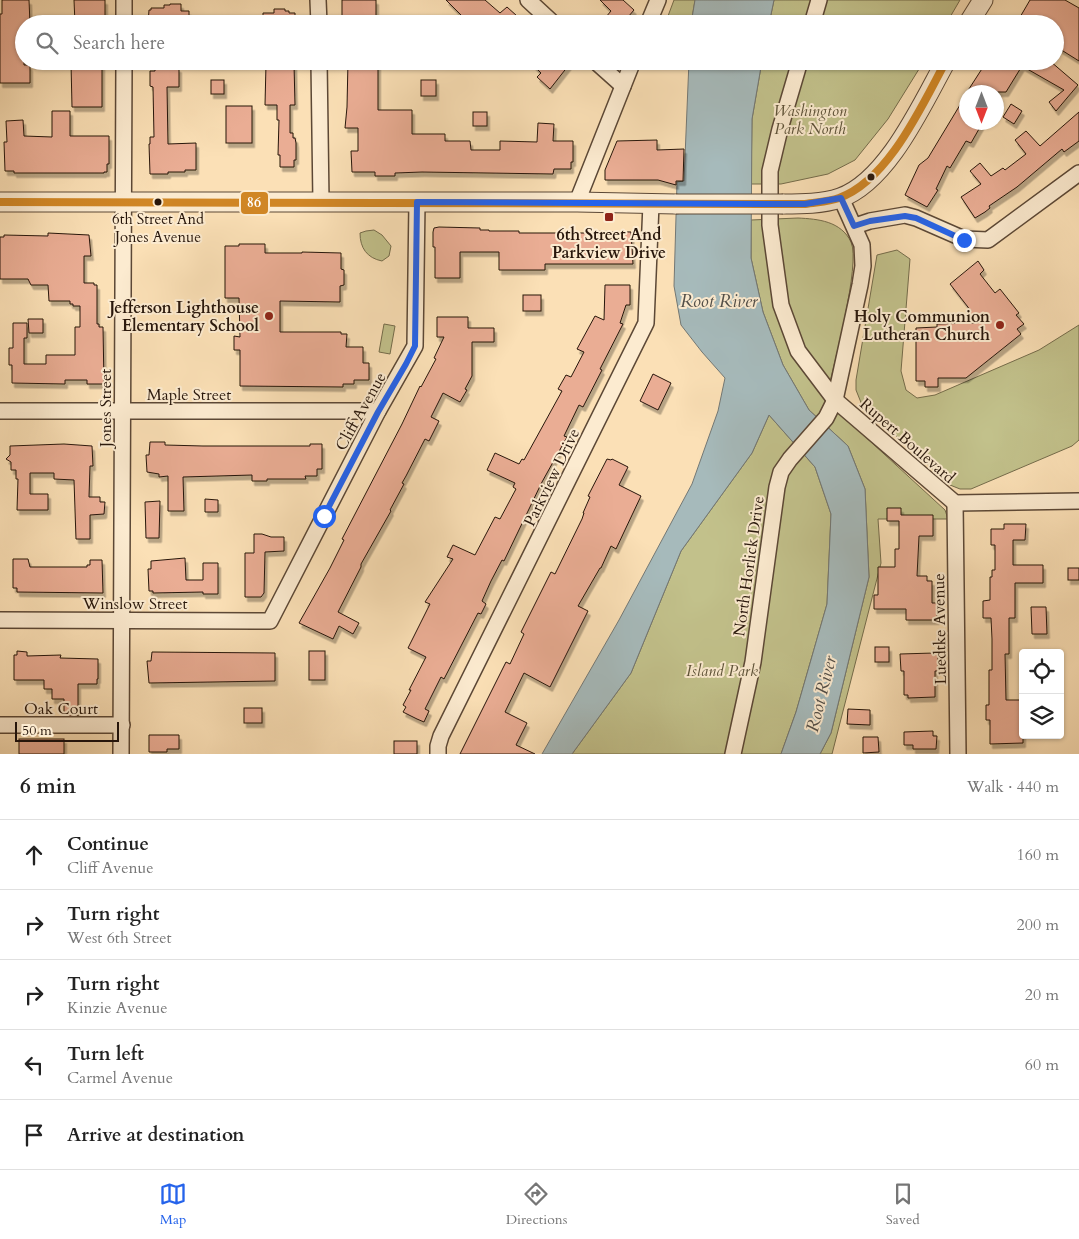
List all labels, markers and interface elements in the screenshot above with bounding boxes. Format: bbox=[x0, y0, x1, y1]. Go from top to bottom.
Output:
search box bbox=[15, 15, 1064, 70]
icon: search bbox=[33, 29, 61, 57]
text: Search here bbox=[73, 30, 165, 56]
north arrow bbox=[959, 85, 1004, 130]
park label: Washington Park North bbox=[773, 100, 847, 140]
unlabelled marker bbox=[866, 172, 876, 182]
line badge: 86 bbox=[240, 191, 269, 215]
text: 86 bbox=[247, 193, 261, 212]
marker: 6th Street And Jones Avenue bbox=[153, 197, 163, 207]
place label: 6th Street And Jones Avenue bbox=[112, 209, 204, 247]
marker: 6th Street And Parkview Drive bbox=[603, 211, 615, 223]
place label: 6th Street And Parkview Drive bbox=[552, 224, 666, 264]
route end bbox=[953, 229, 976, 252]
water label: Root River bbox=[680, 289, 759, 314]
place label: Jefferson Lighthouse Elementary School bbox=[107, 297, 259, 337]
place label: Holy Communion Lutheran Church bbox=[854, 306, 991, 346]
marker: Jefferson Lighthouse Elementary School bbox=[263, 310, 275, 322]
marker: Holy Communion Lutheran Church bbox=[994, 319, 1006, 331]
street label: Cliff Avenue bbox=[330, 368, 391, 455]
street label: Jones Street bbox=[95, 369, 117, 449]
street label: Maple Street bbox=[147, 384, 231, 406]
street label: Rupert Boulevard bbox=[855, 393, 960, 489]
street label: Parkview Drive bbox=[519, 425, 585, 530]
street label: North Horlick Drive bbox=[728, 495, 770, 638]
route start bbox=[313, 505, 336, 528]
street label: Luedtke Avenue bbox=[928, 573, 952, 685]
street label: Winslow Street bbox=[82, 593, 187, 615]
map controls bbox=[1019, 649, 1064, 739]
button: locate bbox=[1019, 649, 1064, 694]
water label: Root River bbox=[800, 652, 843, 735]
park label: Island Park bbox=[686, 660, 758, 682]
button: layers bbox=[1019, 694, 1064, 739]
street label: Oak Court bbox=[24, 698, 98, 720]
scale bar bbox=[15, 719, 119, 742]
text: 50 m bbox=[22, 721, 52, 740]
text: 6 min bbox=[20, 772, 76, 801]
text: Walk · 440 m bbox=[967, 776, 1059, 798]
text: Continue bbox=[67, 831, 149, 857]
icon: ahead bbox=[20, 841, 48, 869]
text: 160 m bbox=[1017, 844, 1059, 866]
text: Cliff Avenue bbox=[67, 857, 154, 879]
text: Turn right bbox=[67, 901, 159, 927]
icon: right bbox=[20, 911, 48, 939]
text: 200 m bbox=[1017, 914, 1059, 936]
text: West 6th Street bbox=[67, 927, 171, 949]
text: Turn right bbox=[67, 971, 159, 997]
icon: right bbox=[20, 981, 48, 1009]
text: 20 m bbox=[1025, 984, 1059, 1006]
text: Kinzie Avenue bbox=[67, 997, 168, 1019]
text: Turn left bbox=[67, 1041, 144, 1067]
icon: left bbox=[20, 1051, 48, 1079]
text: 60 m bbox=[1025, 1054, 1059, 1076]
text: Carmel Avenue bbox=[67, 1067, 173, 1089]
icon: arrive bbox=[20, 1121, 48, 1149]
text: Arrive at destination bbox=[67, 1122, 244, 1148]
tab: Map bbox=[159, 1180, 187, 1229]
tab: Directions bbox=[506, 1180, 567, 1229]
tab: Saved bbox=[886, 1180, 920, 1229]

